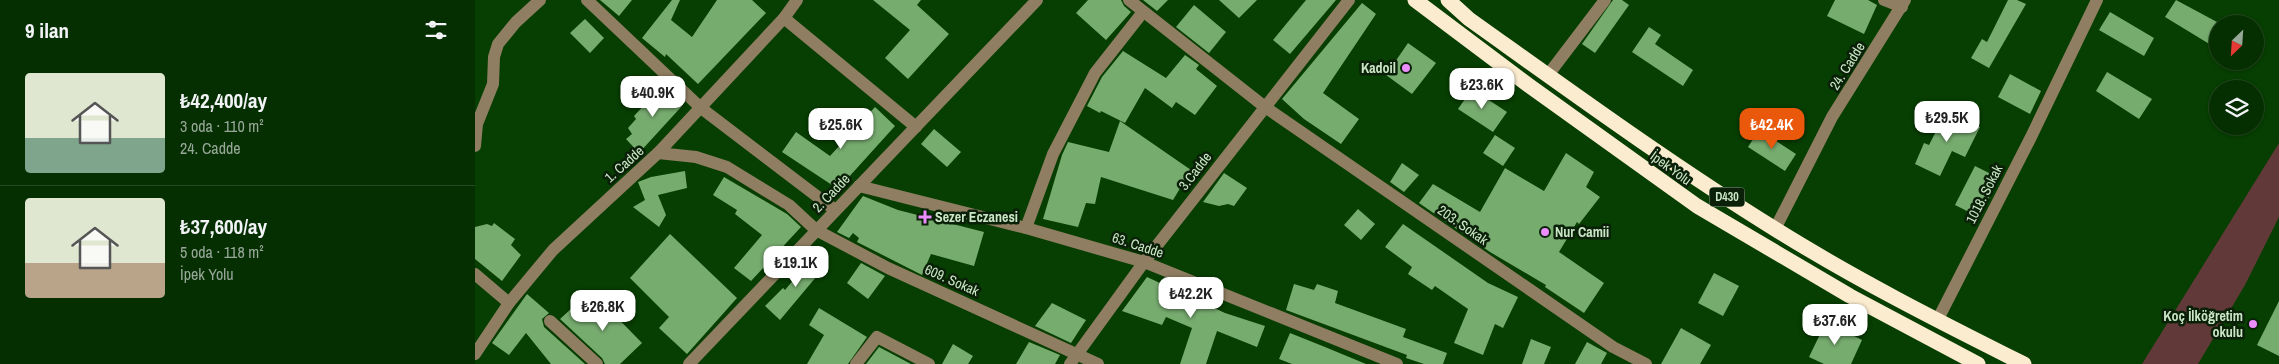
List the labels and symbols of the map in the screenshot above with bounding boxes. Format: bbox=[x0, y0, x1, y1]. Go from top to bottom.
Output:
north arrow bbox=[2209, 15, 2264, 70]
street label: 24. Cadde bbox=[1825, 39, 1869, 93]
place label: Kadoil bbox=[1361, 59, 1396, 77]
marker: Kadoil bbox=[1400, 62, 1412, 74]
pin: ₺23.6K bbox=[1441, 68, 1523, 110]
pin: ₺40.9K bbox=[612, 76, 694, 118]
pin: ₺29.5K bbox=[1906, 100, 1988, 143]
pin: ₺25.6K bbox=[800, 108, 882, 150]
pin: ₺42.4K bbox=[1731, 108, 1813, 150]
street label: 1. Cadde bbox=[601, 142, 647, 186]
street label: İpek Yolu bbox=[1647, 147, 1695, 189]
street label: 3.Cadde bbox=[1175, 148, 1215, 194]
street label: 1018. Sokak bbox=[1961, 161, 2007, 227]
street label: 2. Cadde bbox=[808, 170, 854, 216]
road number: D430 bbox=[1709, 188, 1745, 206]
street label: 203. Sokak bbox=[1434, 201, 1492, 249]
place label: Sezer Eczanesi bbox=[935, 208, 1018, 226]
marker: Sezer Eczanesi bbox=[919, 211, 931, 223]
place label: Nur Camii bbox=[1555, 223, 1609, 241]
marker: Nur Camii bbox=[1539, 226, 1551, 238]
street label: 63. Cadde bbox=[1110, 228, 1166, 262]
pin: ₺19.1K bbox=[755, 246, 837, 288]
street label: 609. Sokak bbox=[922, 260, 982, 300]
pin: ₺42.2K bbox=[1150, 276, 1232, 319]
pin: ₺26.8K bbox=[562, 290, 644, 332]
pin: ₺37.6K bbox=[1794, 304, 1876, 346]
place label: Koç İlköğretim okulu bbox=[2163, 307, 2243, 341]
marker: Koç İlköğretim okulu bbox=[2247, 318, 2259, 330]

